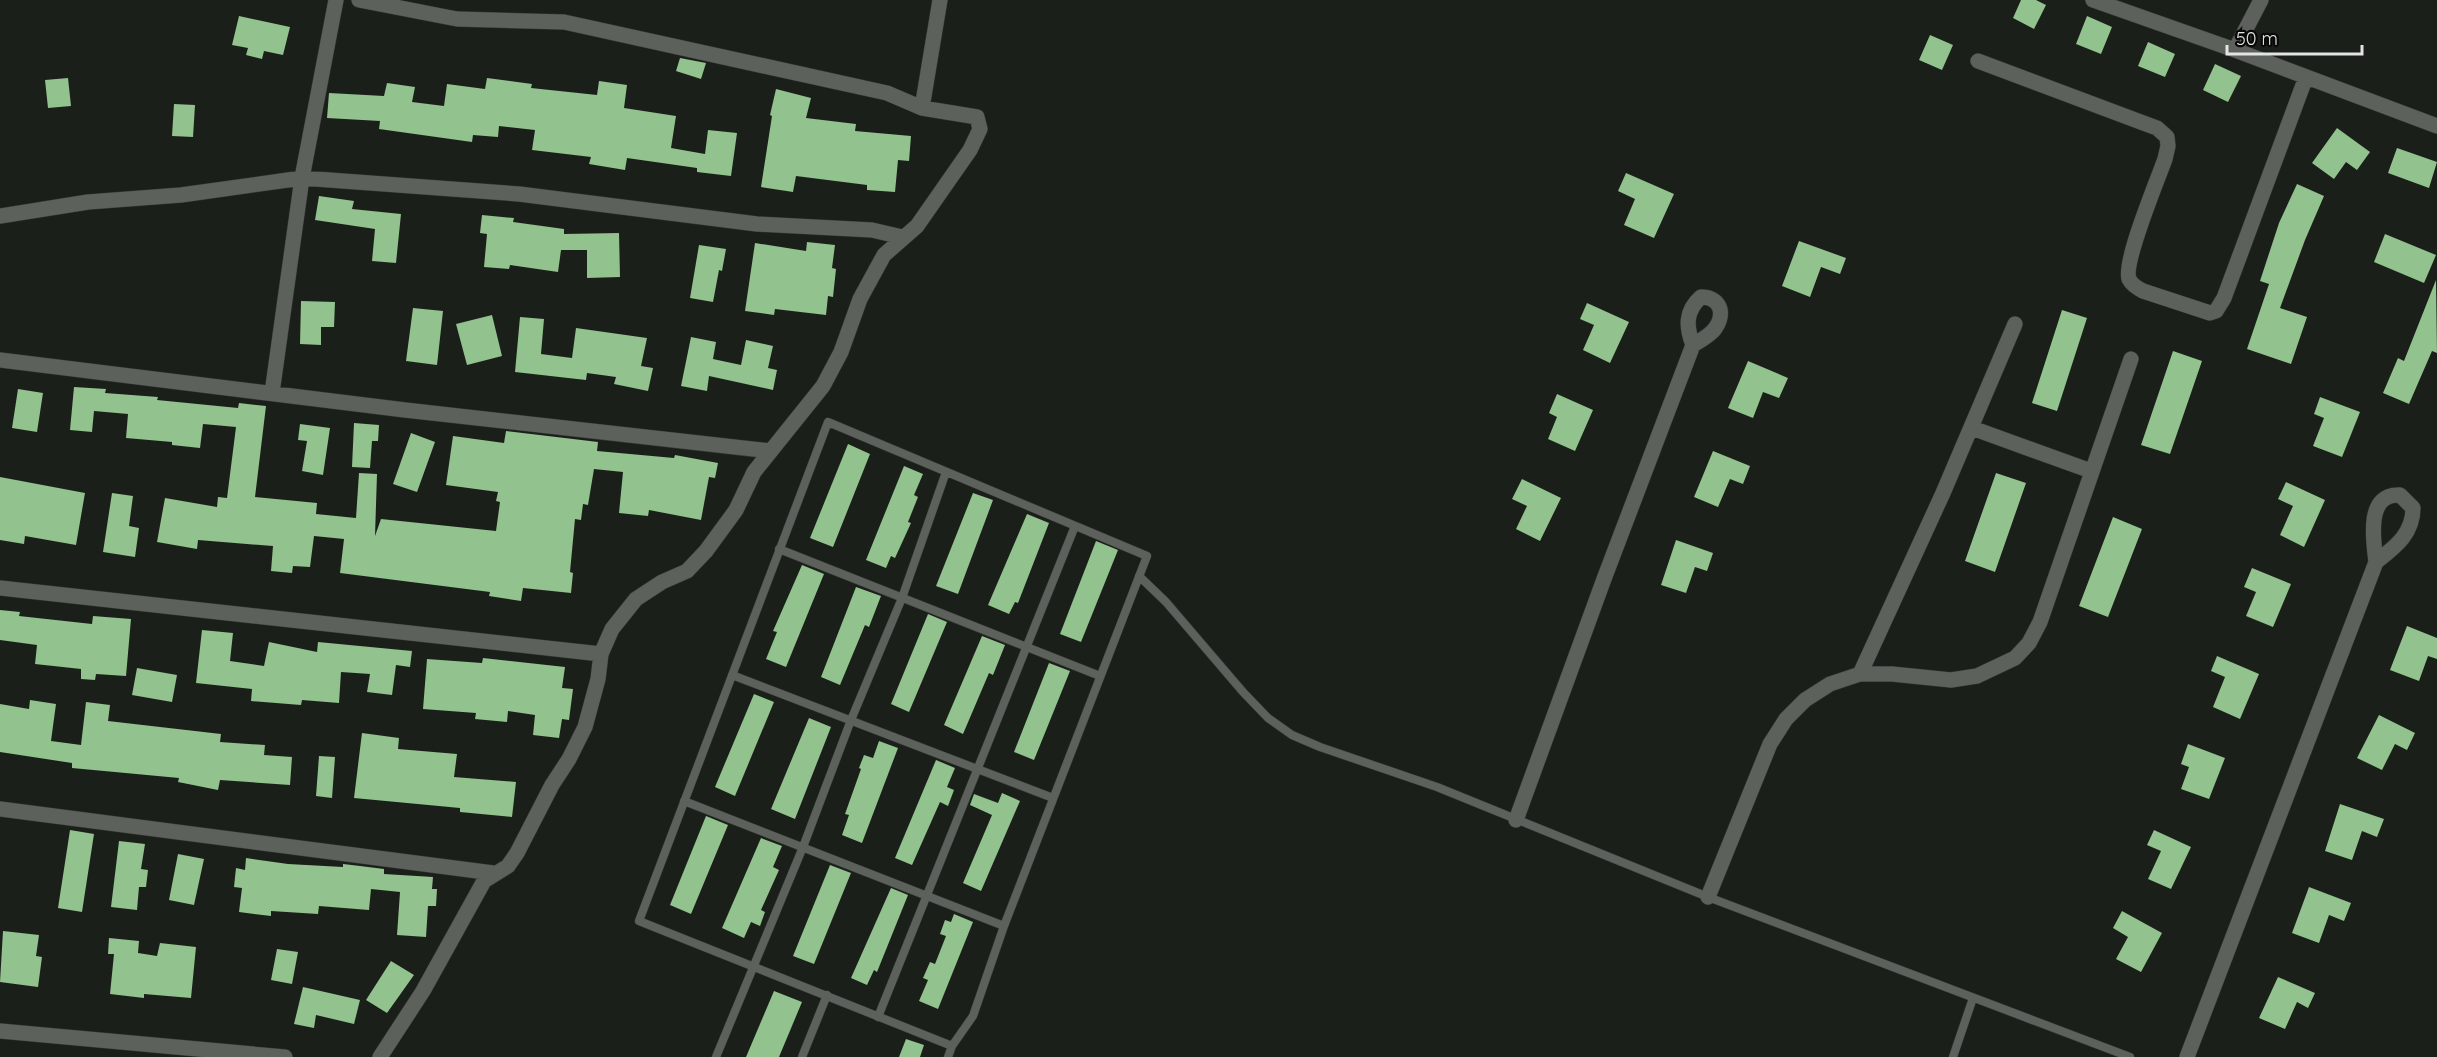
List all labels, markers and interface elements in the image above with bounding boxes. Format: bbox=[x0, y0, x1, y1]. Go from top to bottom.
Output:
scale bar bbox=[2227, 18, 2362, 56]
text: 50 m bbox=[2236, 27, 2278, 50]

